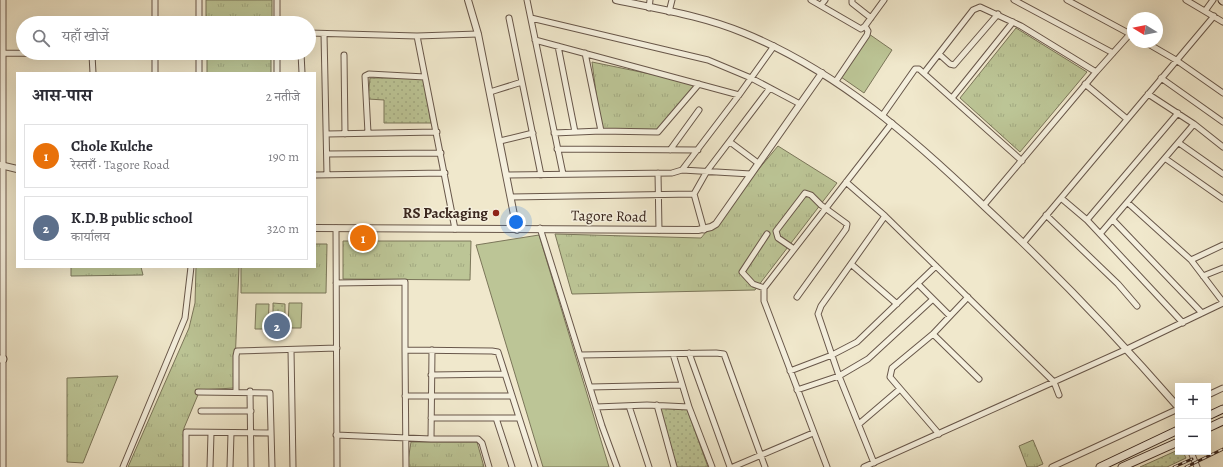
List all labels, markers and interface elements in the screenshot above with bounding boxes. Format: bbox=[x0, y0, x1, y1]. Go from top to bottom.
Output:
north arrow bbox=[1127, 12, 1163, 48]
search box bbox=[16, 16, 316, 60]
text: यहाँ खोजें bbox=[62, 26, 109, 46]
icon: search bbox=[30, 27, 52, 49]
text: आस-पास bbox=[32, 84, 92, 107]
text: 2 नतीजे bbox=[266, 88, 300, 105]
text: Chole Kulche bbox=[71, 136, 153, 156]
text: 1 bbox=[44, 148, 48, 165]
text: 190 m bbox=[268, 148, 299, 165]
text: रेस्तराँ · Tagore Road bbox=[71, 156, 169, 173]
place label: RS Packaging bbox=[403, 203, 488, 223]
street label: Tagore Road bbox=[571, 205, 648, 227]
text: K.D.B public school bbox=[71, 208, 192, 228]
marker: RS Packaging bbox=[491, 208, 501, 218]
your location bbox=[506, 212, 526, 232]
text: 2 bbox=[43, 220, 49, 237]
text: 320 m bbox=[267, 220, 299, 237]
pin: 1 bbox=[350, 223, 376, 253]
text: कार्यालय bbox=[71, 228, 110, 245]
pin: 2 bbox=[264, 311, 290, 341]
map controls bbox=[1175, 383, 1211, 455]
button: + bbox=[1175, 383, 1211, 419]
button: − bbox=[1175, 419, 1211, 455]

